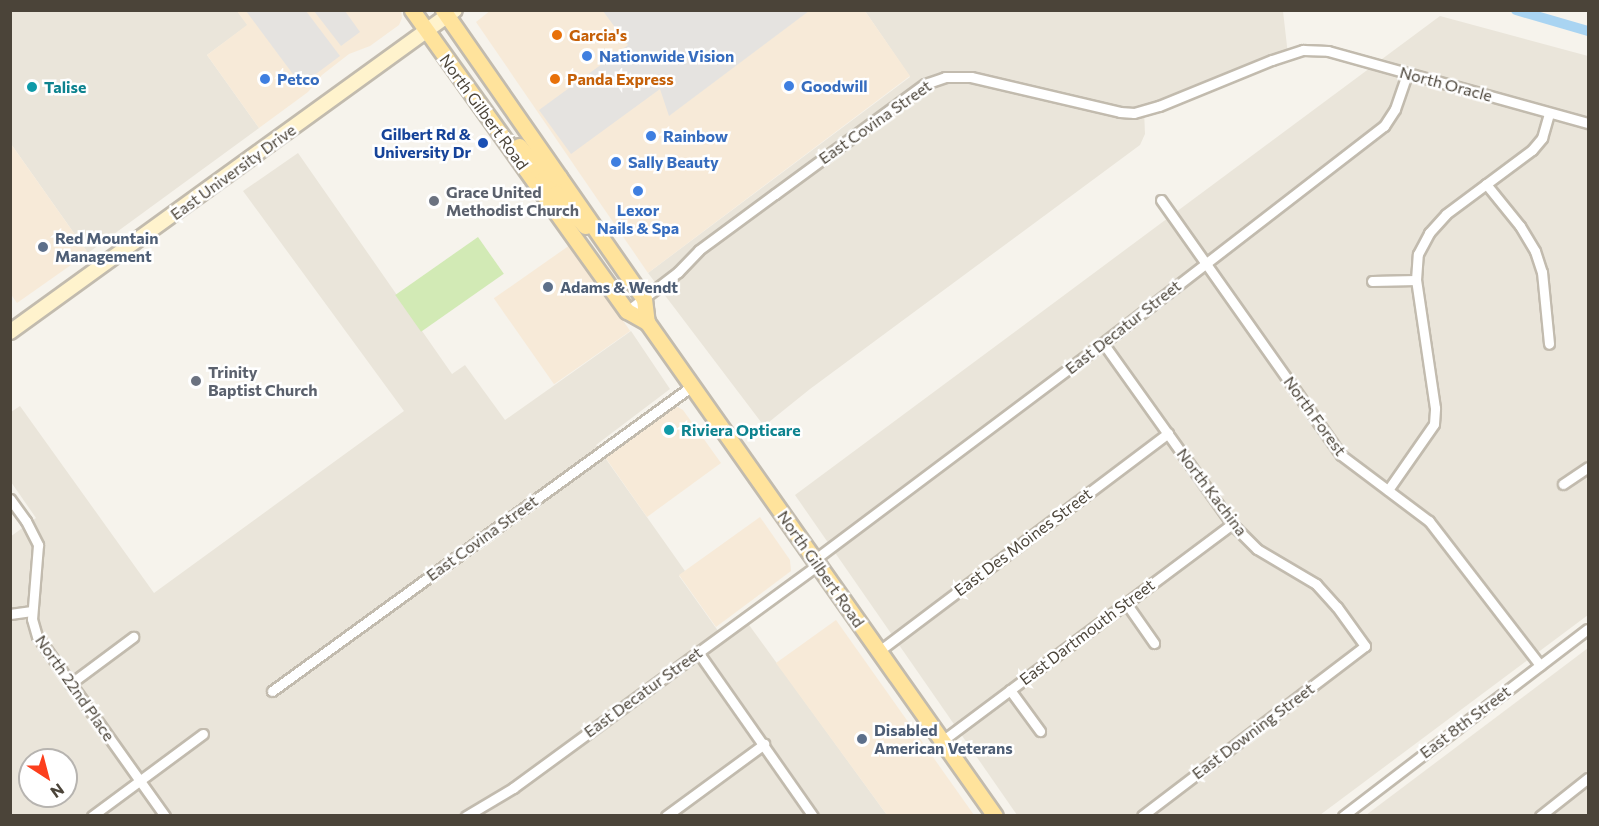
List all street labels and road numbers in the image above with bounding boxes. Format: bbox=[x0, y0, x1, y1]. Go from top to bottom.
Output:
street label: North Gilbert Road bbox=[436, 51, 532, 173]
street label: North Oracle bbox=[1398, 62, 1494, 106]
street label: East Covina Street bbox=[815, 76, 935, 168]
street label: East University Drive bbox=[167, 120, 299, 224]
street label: East Decatur Street bbox=[1061, 276, 1185, 378]
street label: North Forest bbox=[1280, 373, 1350, 459]
street label: North Kachina bbox=[1173, 444, 1251, 540]
street label: East Des Moines Street bbox=[950, 484, 1096, 600]
street label: East Covina Street bbox=[423, 491, 541, 585]
street label: North Gilbert Road bbox=[774, 507, 868, 631]
street label: East Dartmouth Street bbox=[1016, 575, 1158, 689]
street label: North 22nd Place bbox=[31, 631, 119, 745]
street label: East Decatur Street bbox=[580, 643, 706, 741]
street label: East Downing Street bbox=[1188, 679, 1318, 783]
street label: East 8th Street bbox=[1416, 682, 1514, 762]

